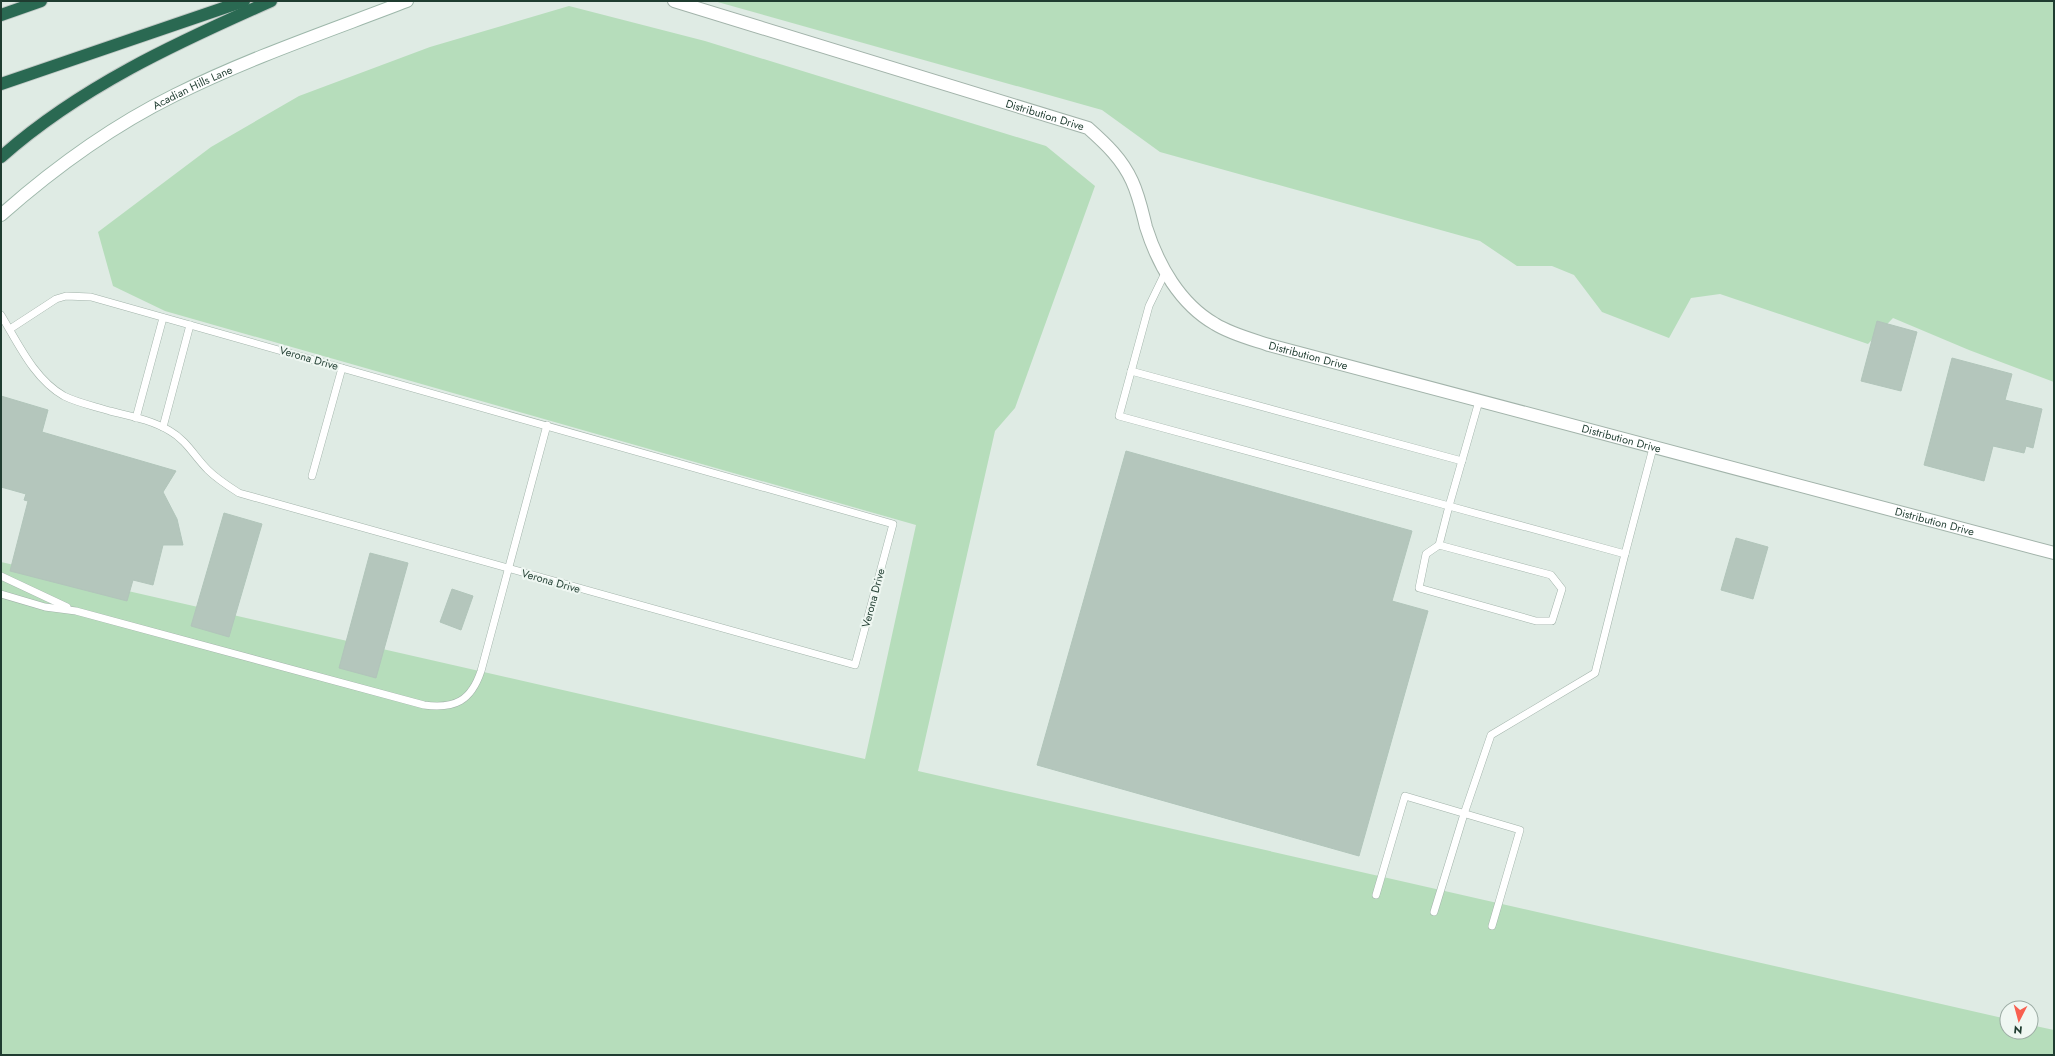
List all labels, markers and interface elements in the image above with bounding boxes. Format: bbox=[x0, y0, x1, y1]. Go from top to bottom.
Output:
street label: Acadian Hills Lane bbox=[150, 61, 235, 113]
street label: Distribution Drive bbox=[1004, 95, 1086, 134]
street label: Distribution Drive bbox=[1267, 337, 1350, 374]
street label: Verona Drive bbox=[278, 342, 341, 374]
street label: Distribution Drive bbox=[1580, 420, 1663, 457]
street label: Distribution Drive bbox=[1893, 503, 1976, 540]
street label: Verona Drive bbox=[520, 565, 583, 597]
street label: Verona Drive bbox=[857, 566, 889, 629]
north arrow bbox=[1999, 1000, 2039, 1040]
text: N bbox=[2013, 1022, 2023, 1038]

